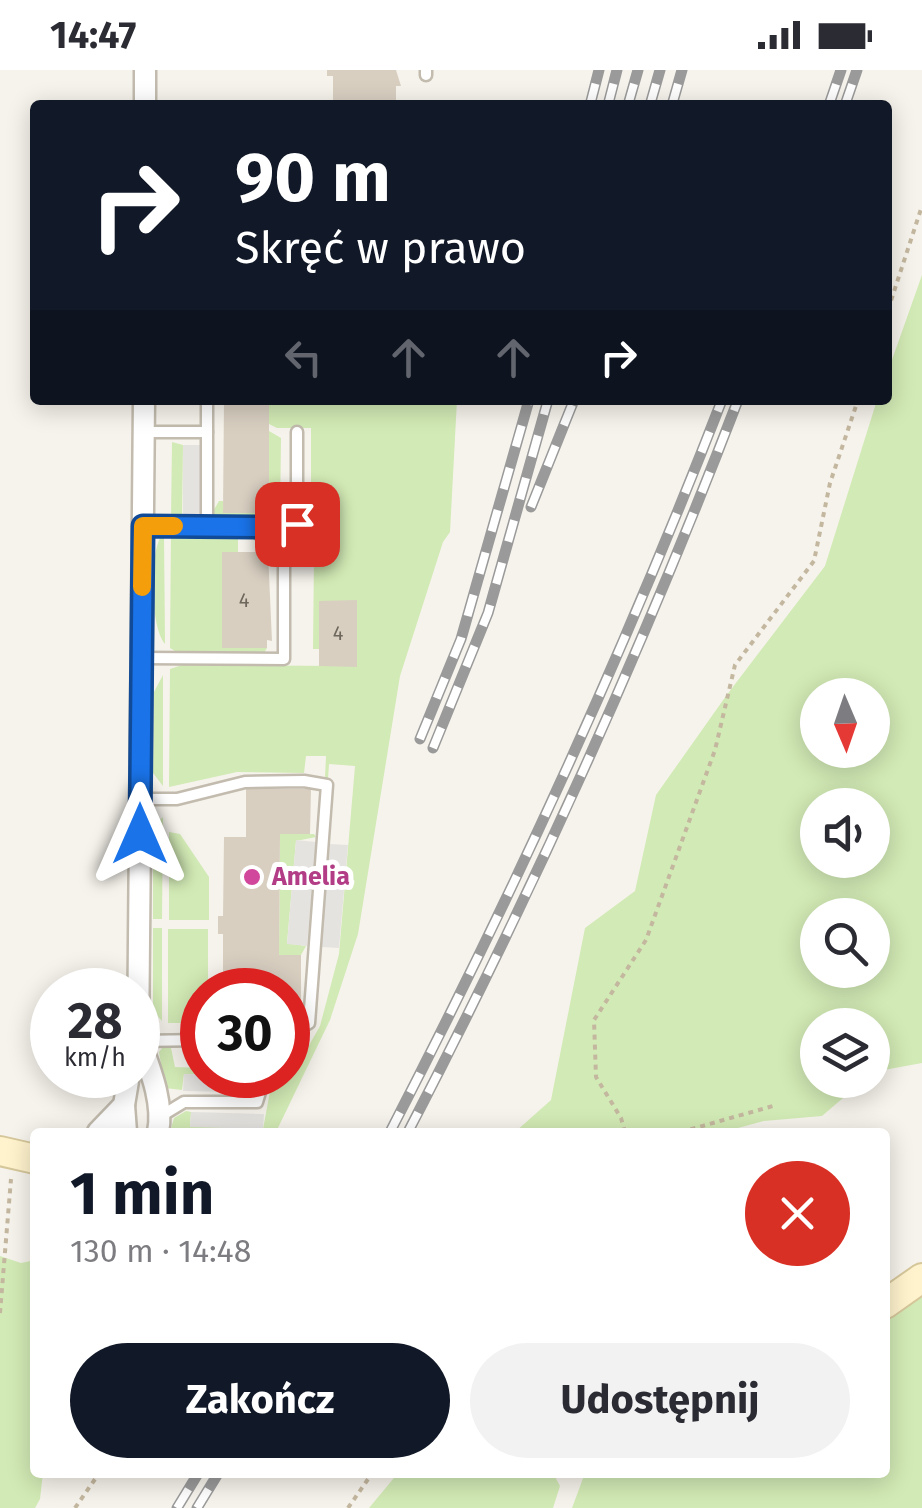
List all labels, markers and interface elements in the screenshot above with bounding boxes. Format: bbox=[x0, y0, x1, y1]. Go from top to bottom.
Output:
text: 14:47 bbox=[50, 12, 136, 58]
text: 90 m bbox=[235, 136, 391, 220]
icon: right bbox=[70, 140, 200, 270]
text: Skręć w prawo bbox=[235, 221, 526, 275]
icon: left bbox=[276, 330, 331, 385]
icon: ahead bbox=[381, 330, 436, 385]
icon: ahead bbox=[486, 330, 541, 385]
icon: right bbox=[591, 330, 646, 385]
pin bbox=[255, 482, 340, 567]
icon: arrive bbox=[270, 497, 325, 552]
house number: 4 bbox=[239, 588, 250, 612]
house number: 4 bbox=[333, 621, 344, 645]
north arrow bbox=[800, 678, 890, 768]
map controls bbox=[800, 678, 890, 1098]
position arrow bbox=[88, 782, 192, 886]
button: sound bbox=[800, 788, 890, 878]
place label: Amelia bbox=[271, 862, 350, 892]
marker: Amelia bbox=[241, 866, 263, 888]
button: search bbox=[800, 898, 890, 988]
speed limit sign: 30 bbox=[180, 968, 310, 1098]
text: 28 bbox=[68, 991, 122, 1051]
button: layers bbox=[800, 1008, 890, 1098]
text: km/h bbox=[64, 1043, 126, 1073]
text: 1 min bbox=[70, 1158, 214, 1230]
button: close bbox=[745, 1161, 850, 1266]
text: 130 m · 14:48 bbox=[70, 1232, 251, 1270]
button: Zakończ bbox=[70, 1343, 450, 1458]
button: Udostępnij bbox=[470, 1343, 850, 1458]

